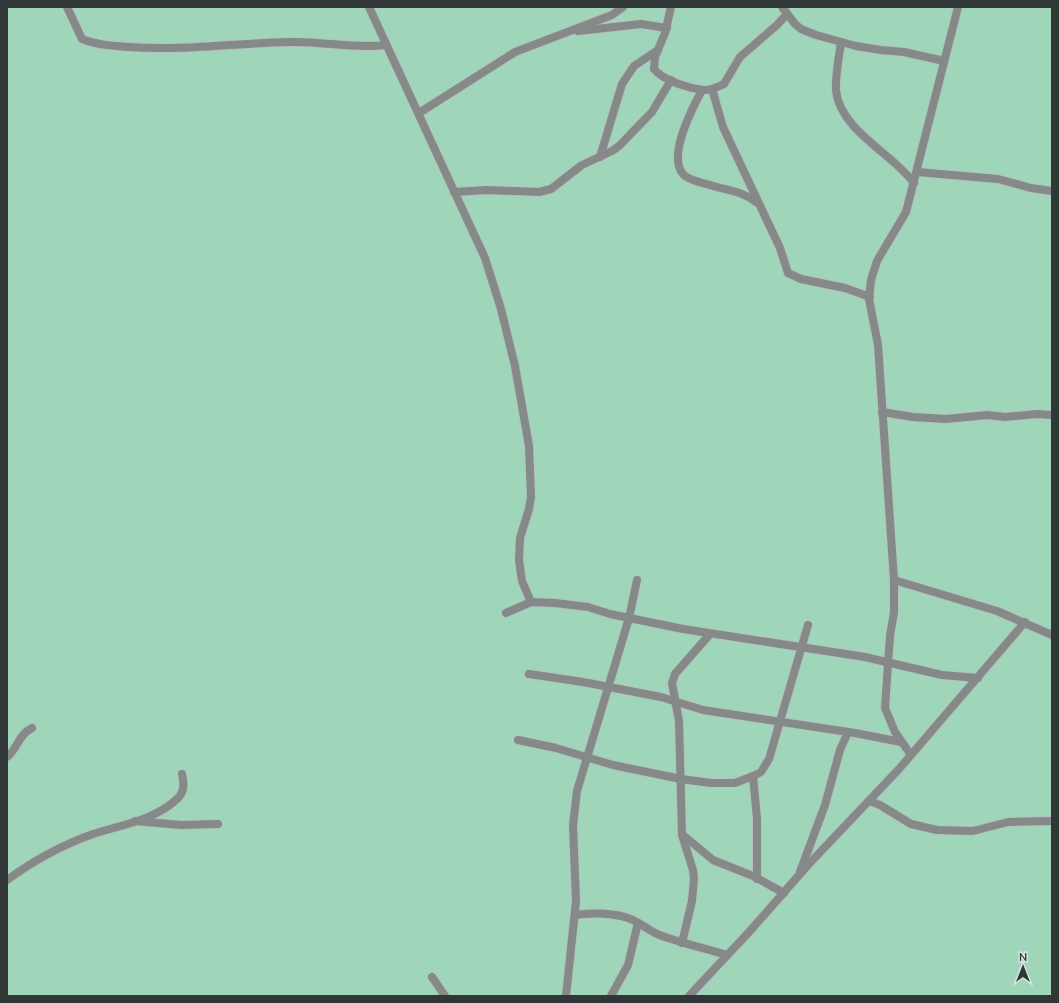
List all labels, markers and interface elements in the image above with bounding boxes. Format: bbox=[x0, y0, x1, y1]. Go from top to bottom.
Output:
north arrow bbox=[1003, 947, 1043, 987]
text: N bbox=[1019, 950, 1027, 965]

